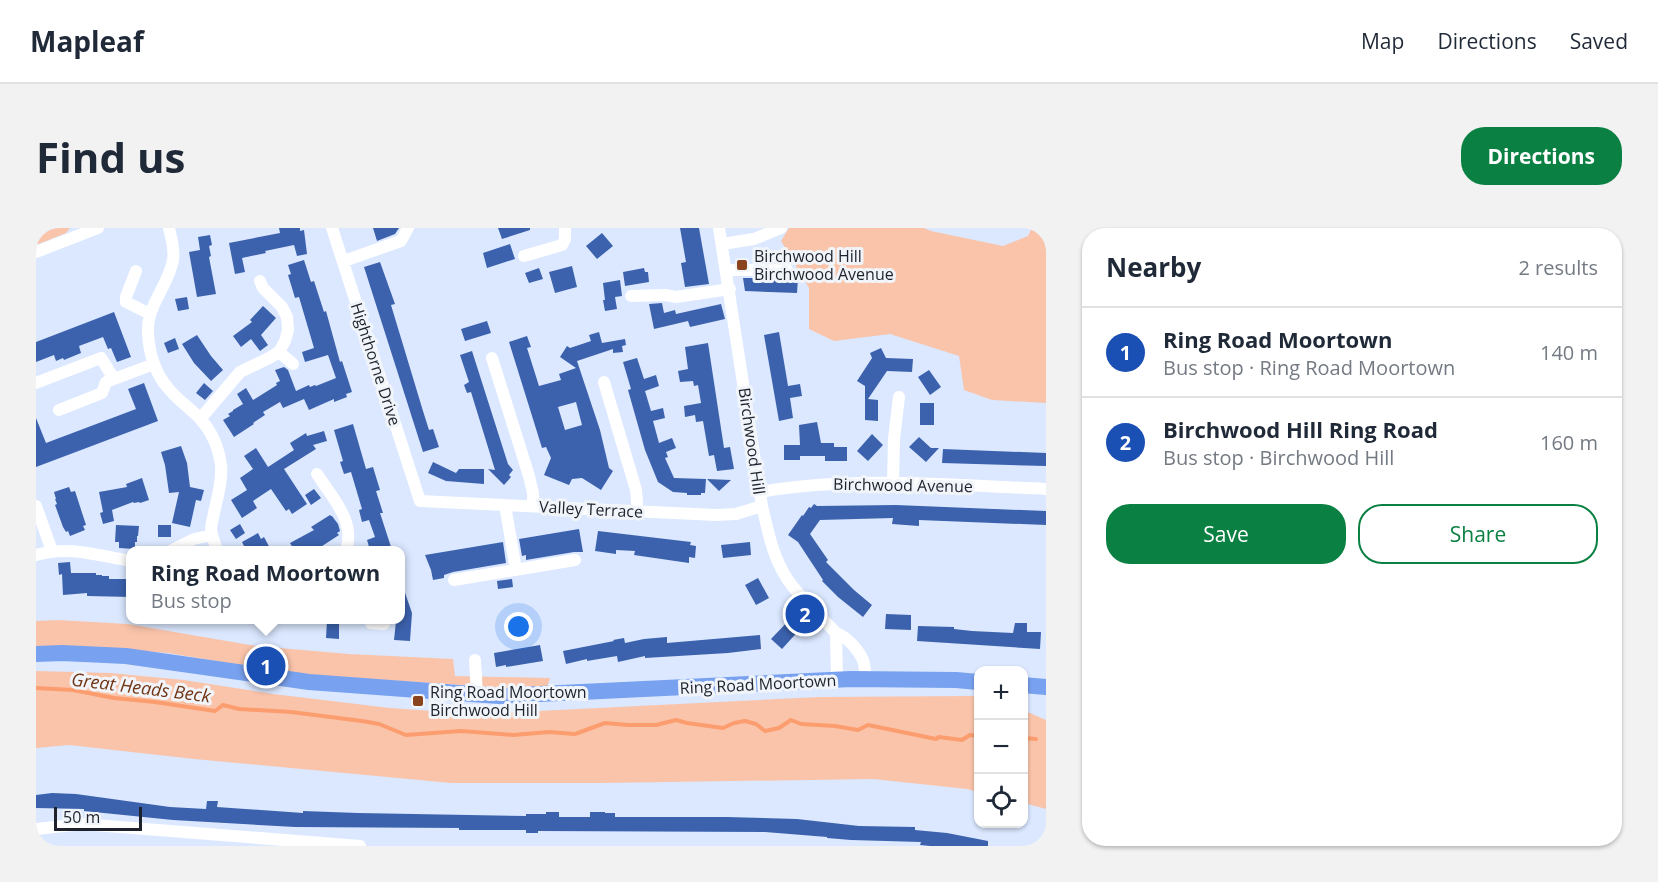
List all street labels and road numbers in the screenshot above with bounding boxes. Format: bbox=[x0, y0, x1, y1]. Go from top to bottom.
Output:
street label: Highthorne Drive bbox=[346, 300, 406, 428]
street label: Birchwood Hill bbox=[734, 386, 770, 496]
street label: Birchwood Avenue bbox=[833, 473, 973, 497]
street label: Valley Terrace bbox=[538, 495, 644, 523]
street label: Ring Road Moortown bbox=[679, 669, 837, 699]

